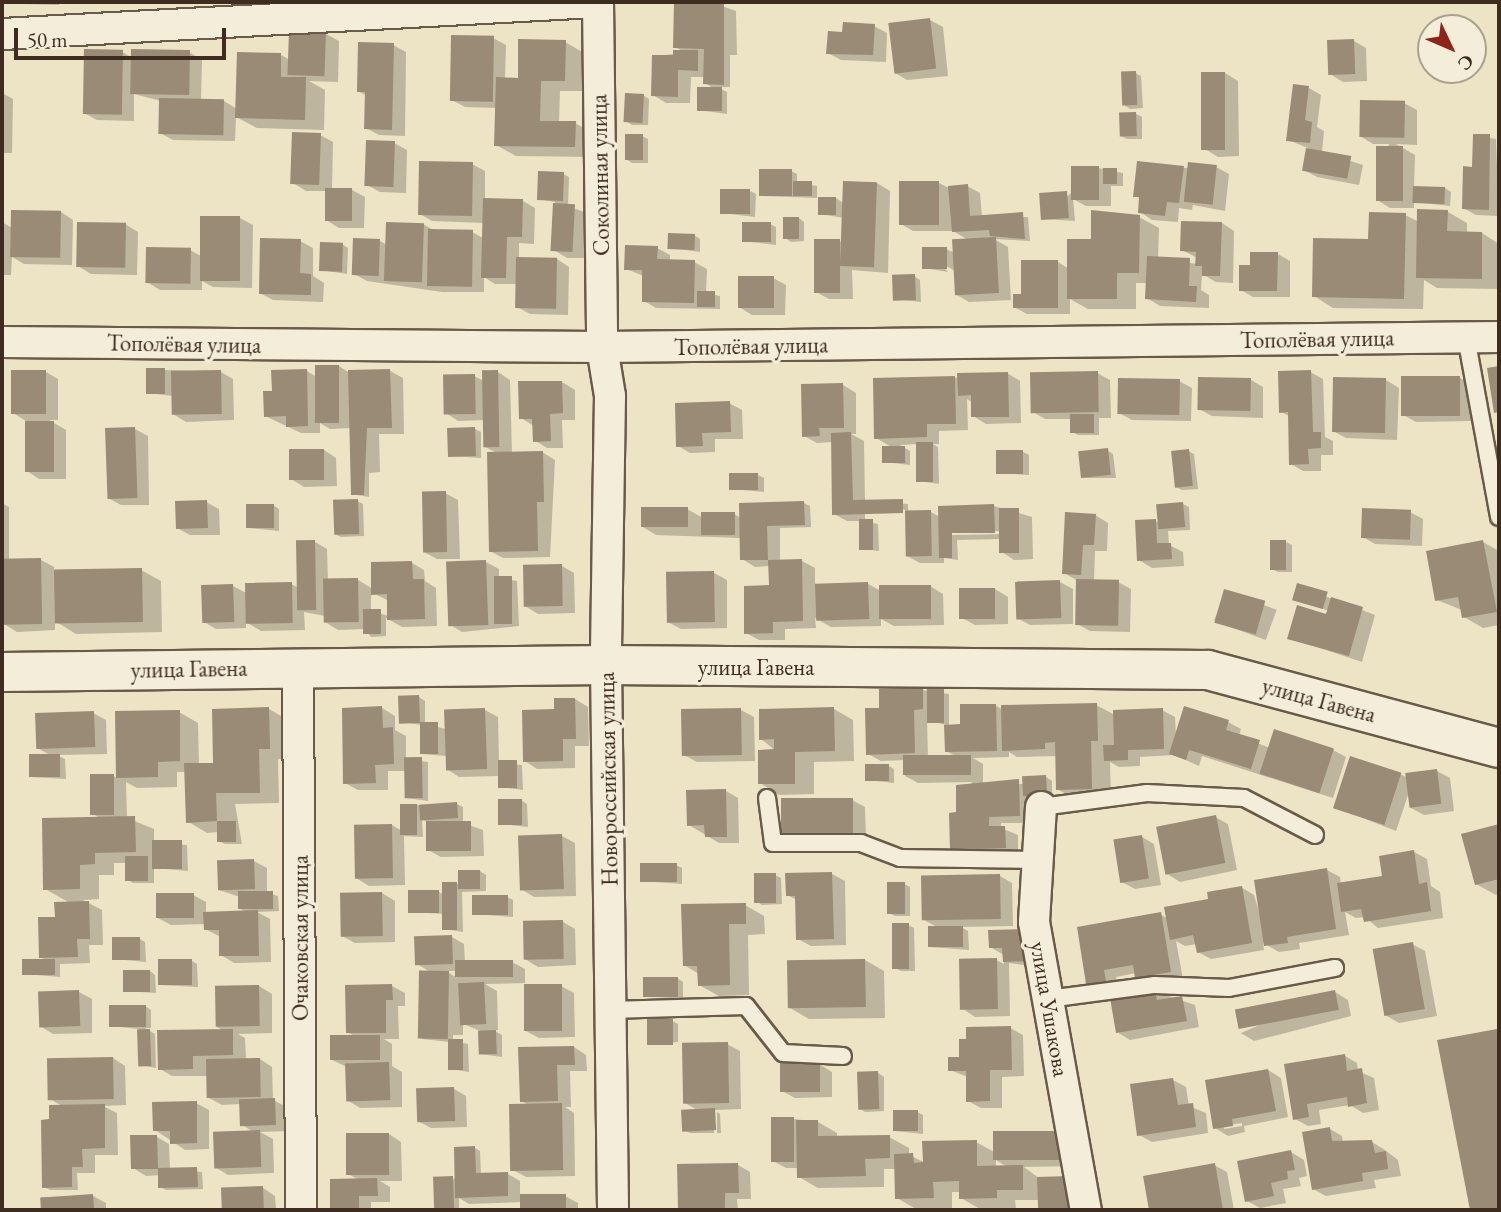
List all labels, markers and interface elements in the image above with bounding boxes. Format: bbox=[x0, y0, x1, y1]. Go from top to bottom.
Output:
scale bar bbox=[18, 14, 229, 58]
north arrow bbox=[1417, 14, 1487, 84]
text: 50 m bbox=[27, 26, 68, 53]
text: С bbox=[1452, 49, 1480, 76]
street label: Соколиная улица bbox=[585, 94, 615, 256]
street label: Тополёвая улица bbox=[1240, 324, 1394, 354]
street label: Тополёвая улица bbox=[107, 329, 261, 359]
street label: Тополёвая улица bbox=[674, 331, 828, 361]
street label: улица Гавена bbox=[698, 653, 814, 681]
street label: улица Гавена bbox=[130, 654, 248, 684]
street label: Новороссийская улица bbox=[592, 672, 624, 886]
street label: улица Гавена bbox=[1259, 672, 1379, 728]
street label: Очаковская улица bbox=[286, 855, 314, 1021]
street label: улица Ушакова bbox=[1025, 939, 1075, 1079]

